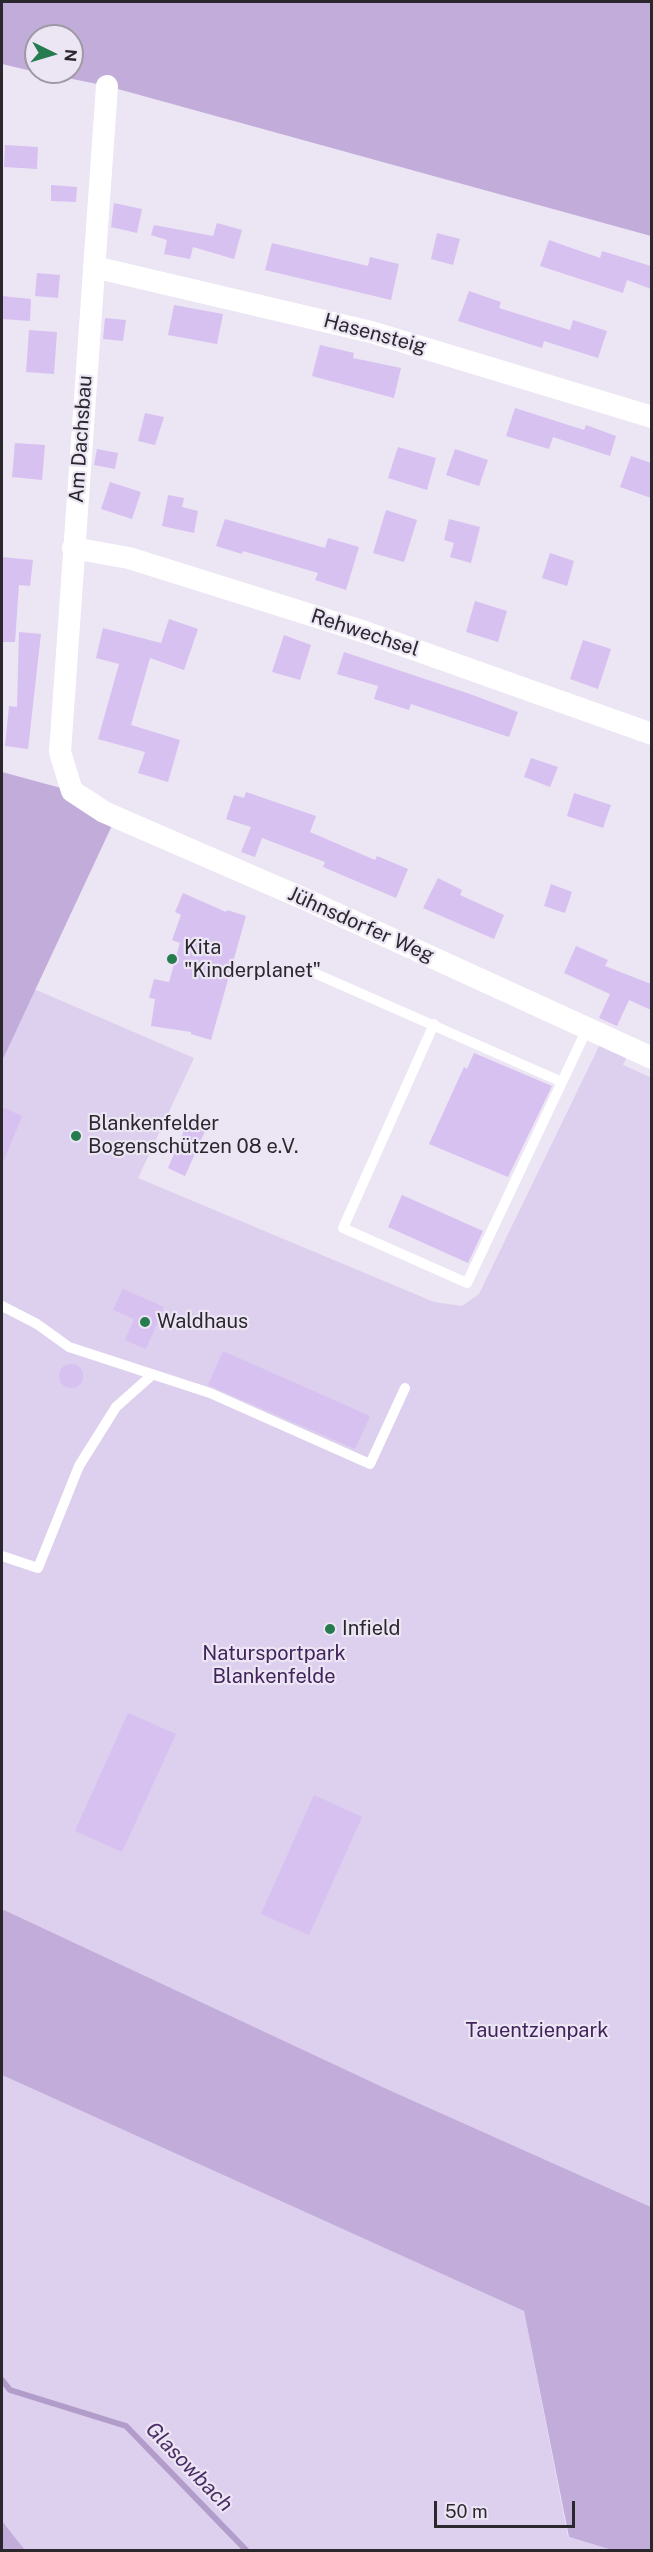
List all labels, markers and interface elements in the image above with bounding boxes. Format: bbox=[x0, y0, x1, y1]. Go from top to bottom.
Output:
north arrow bbox=[24, 24, 84, 84]
text: N bbox=[60, 48, 80, 62]
street label: Hasensteig bbox=[321, 309, 429, 359]
street label: Am Dachsbau bbox=[65, 374, 97, 504]
street label: Rehwechsel bbox=[308, 604, 422, 662]
street label: Jühnsdorfer Weg bbox=[284, 882, 438, 968]
place label: Kita "Kinderplanet" bbox=[184, 936, 321, 983]
marker: Kita "Kinderplanet" bbox=[165, 952, 179, 966]
place label: Blankenfelder Bogenschützen 08 e.V. bbox=[88, 1112, 298, 1159]
marker: Blankenfelder Bogenschützen 08 e.V. bbox=[69, 1129, 83, 1143]
place label: Waldhaus bbox=[157, 1310, 248, 1334]
marker: Waldhaus bbox=[138, 1315, 152, 1329]
place label: Infield bbox=[342, 1617, 400, 1641]
marker: Infield bbox=[323, 1622, 337, 1636]
park label: Natursportpark Blankenfelde bbox=[202, 1642, 346, 1689]
park label: Tauentzienpark bbox=[466, 2019, 608, 2043]
water label: Glasowbach bbox=[140, 2417, 238, 2517]
scale bar bbox=[437, 2489, 578, 2527]
text: 50 m bbox=[445, 2501, 488, 2522]

